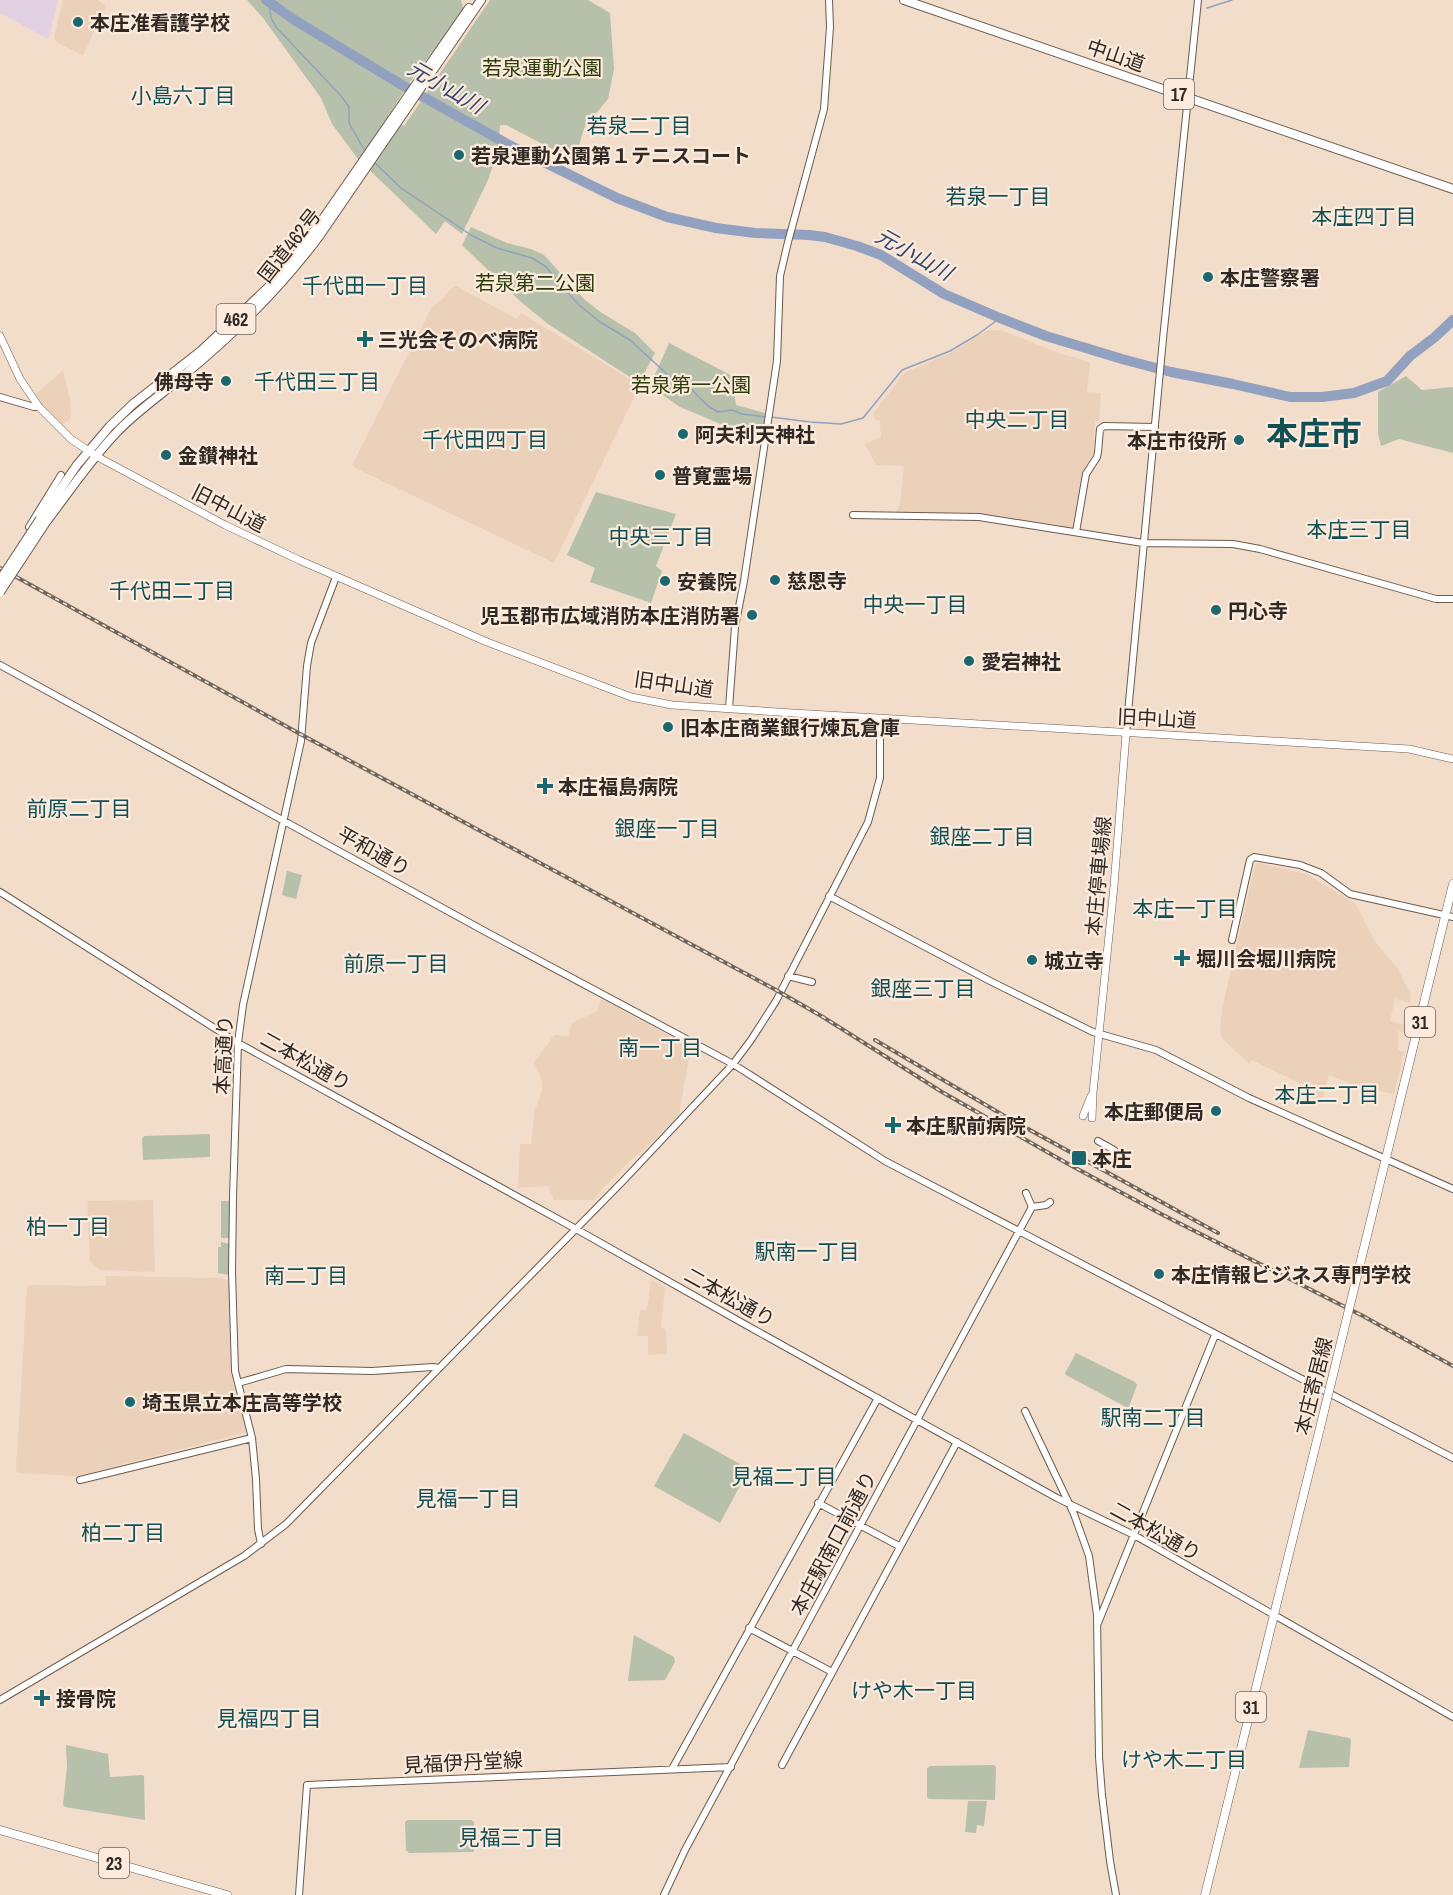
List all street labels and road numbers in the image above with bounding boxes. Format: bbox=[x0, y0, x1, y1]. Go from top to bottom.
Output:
street label: 中山道 bbox=[1083, 32, 1149, 78]
road number: 17 bbox=[1164, 79, 1194, 109]
street label: 国道462号 bbox=[251, 202, 327, 288]
road number: 462 bbox=[216, 304, 256, 334]
street label: 旧中山道 bbox=[187, 478, 271, 538]
street label: 旧中山道 bbox=[633, 665, 715, 703]
street label: 旧中山道 bbox=[1116, 702, 1198, 734]
street label: 本庄停車場線 bbox=[1079, 815, 1117, 937]
street label: 平和通り bbox=[332, 820, 416, 882]
road number: 31 bbox=[1405, 1007, 1435, 1037]
street label: 本高通り bbox=[207, 1014, 239, 1096]
street label: 二本松通り bbox=[256, 1025, 356, 1097]
street label: 二本松通り bbox=[680, 1261, 780, 1333]
street label: 本庄寄居線 bbox=[1288, 1334, 1338, 1438]
street label: 本庄駅南口前通り bbox=[784, 1466, 882, 1620]
street label: 二本松通り bbox=[1106, 1495, 1206, 1567]
road number: 31 bbox=[1236, 1692, 1266, 1722]
street label: 見福伊丹堂線 bbox=[402, 1745, 524, 1779]
road number: 23 bbox=[99, 1848, 129, 1878]

